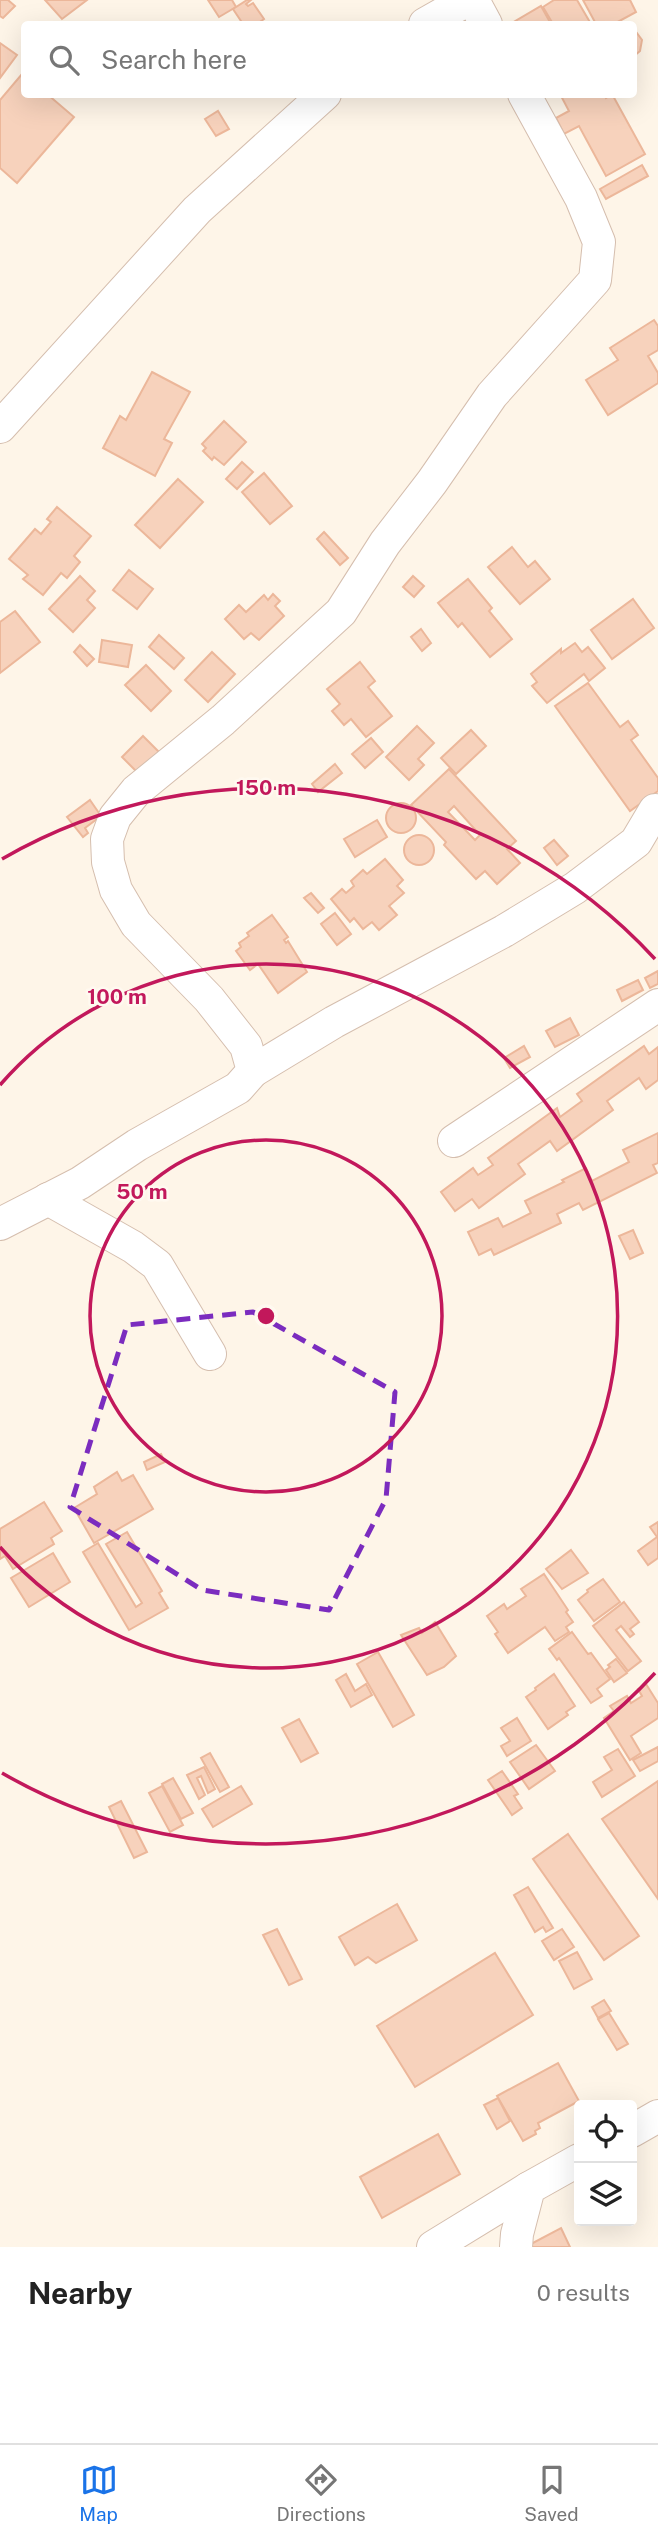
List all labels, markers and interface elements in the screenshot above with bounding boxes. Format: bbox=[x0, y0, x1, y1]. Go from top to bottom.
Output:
search box bbox=[21, 21, 637, 98]
icon: search bbox=[45, 41, 83, 79]
text: Search here bbox=[101, 44, 247, 75]
text: 150 m bbox=[236, 775, 296, 800]
text: 100 m bbox=[87, 984, 147, 1009]
text: 50 m bbox=[116, 1179, 168, 1204]
centre of rings bbox=[254, 1304, 278, 1328]
map controls bbox=[574, 2100, 637, 2226]
button: locate bbox=[574, 2100, 637, 2163]
button: layers bbox=[574, 2163, 637, 2226]
text: Nearby bbox=[28, 2275, 132, 2311]
text: 0 results bbox=[537, 2279, 630, 2306]
tab: Map bbox=[79, 2461, 118, 2525]
tab: Directions bbox=[276, 2461, 366, 2525]
tab: Saved bbox=[524, 2461, 579, 2525]

